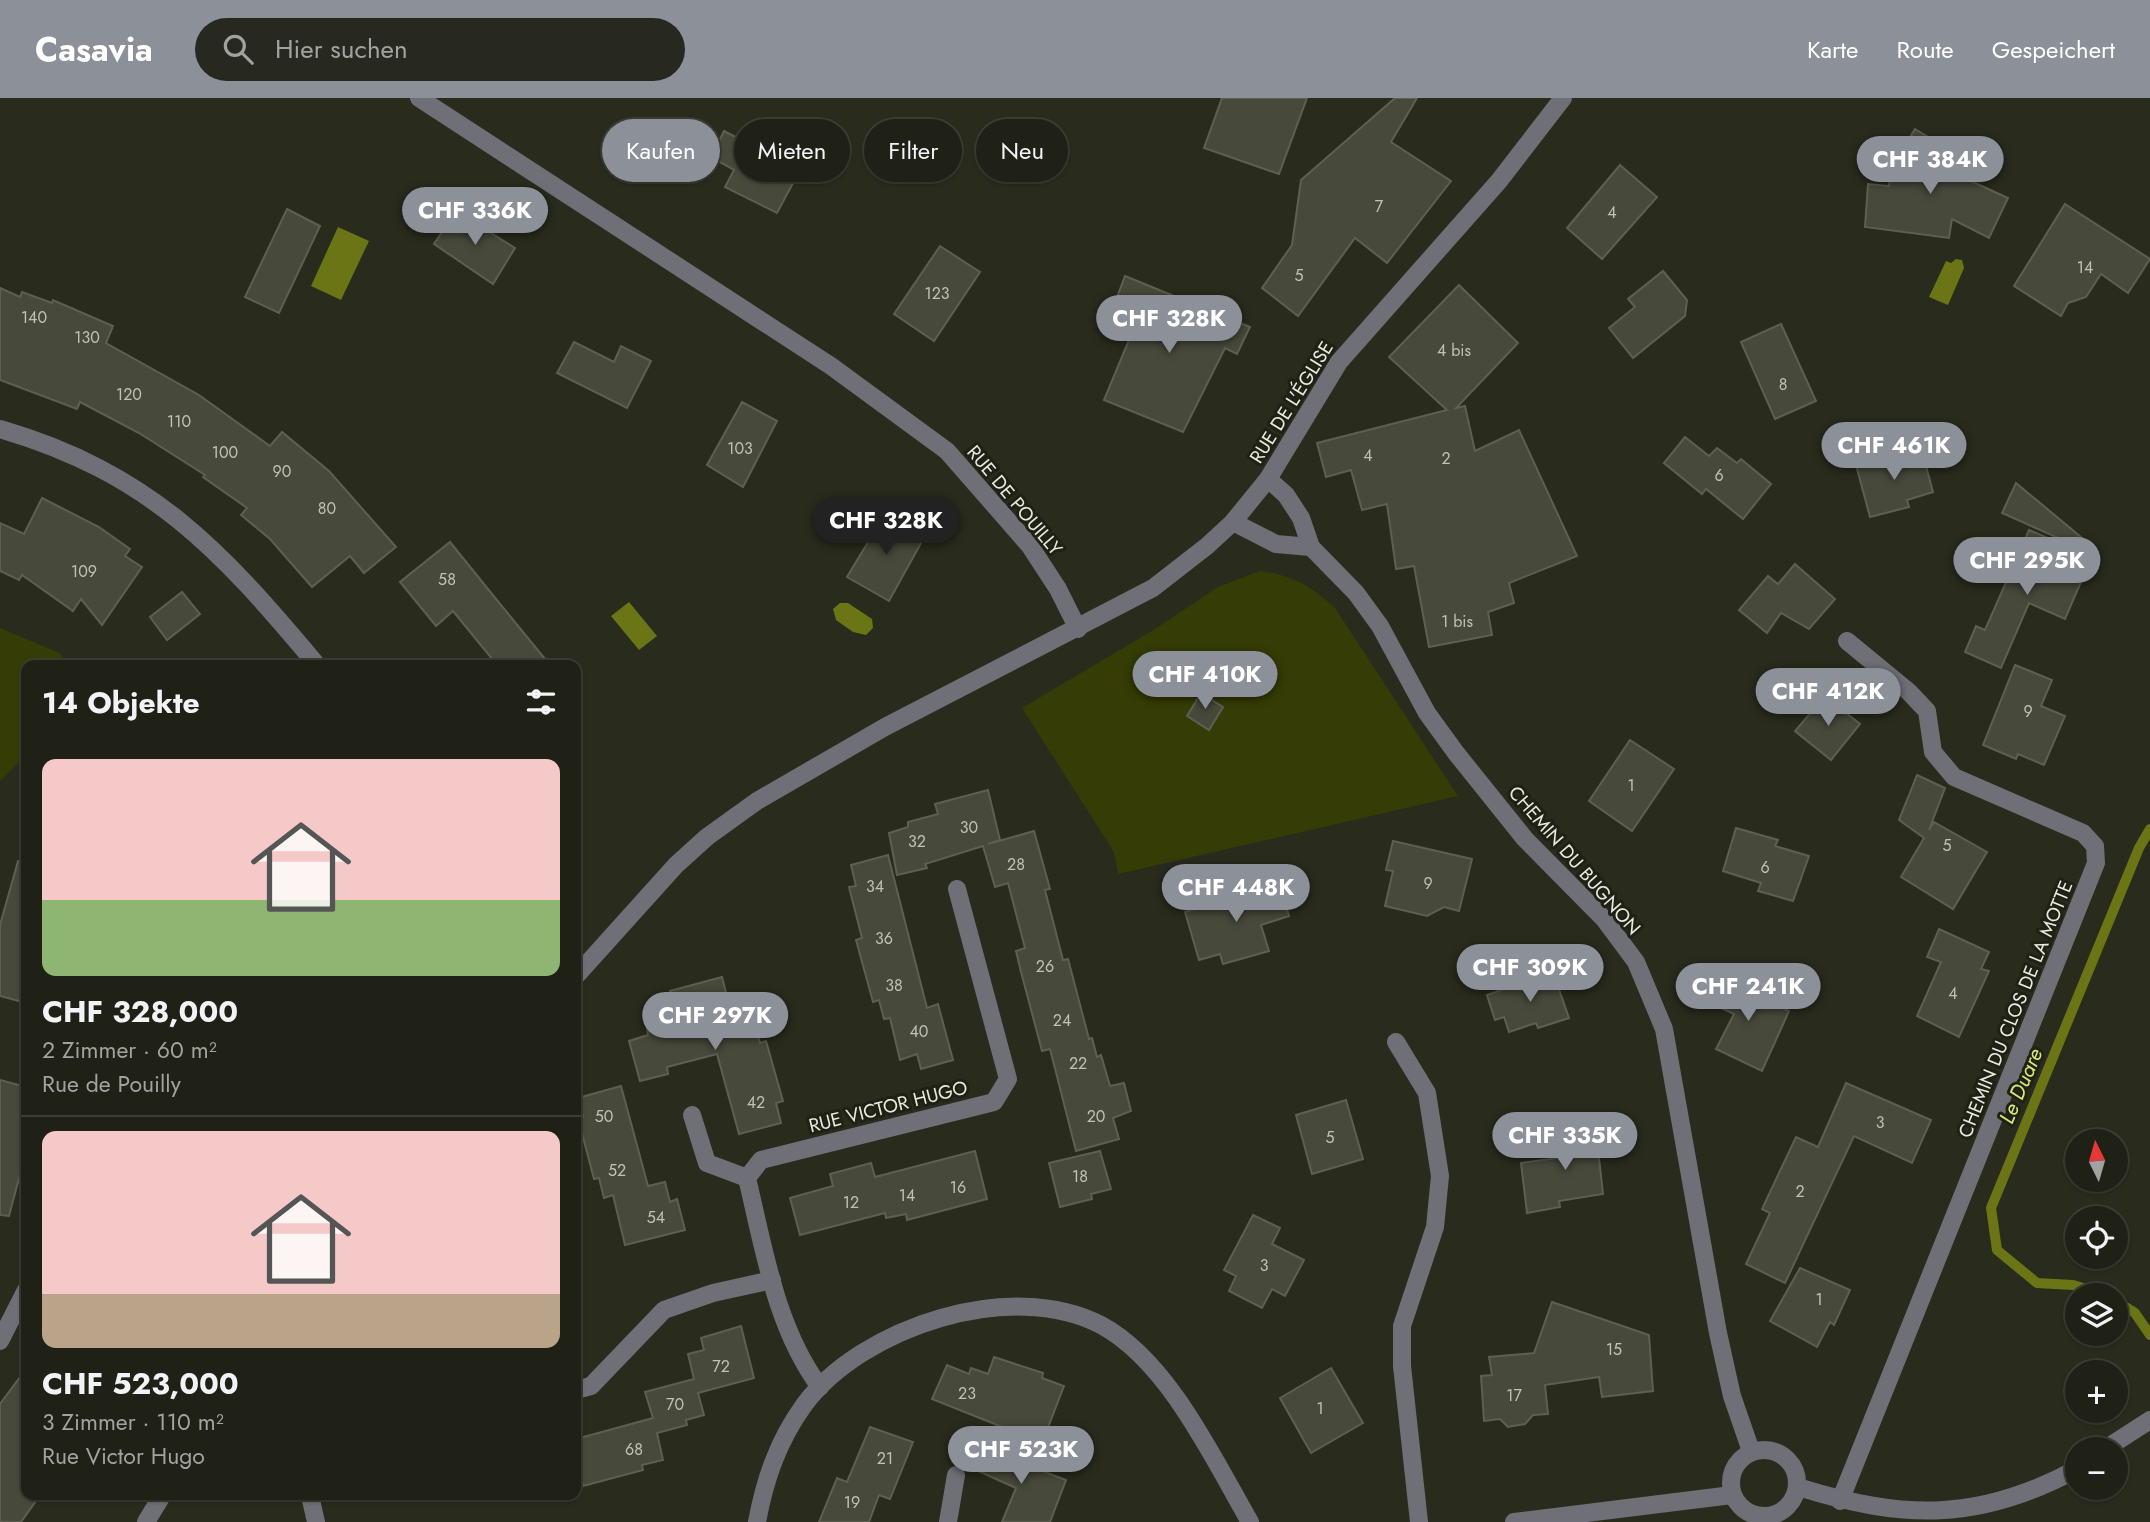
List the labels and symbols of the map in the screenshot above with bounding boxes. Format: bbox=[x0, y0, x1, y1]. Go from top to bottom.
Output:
pin: CHF 384K bbox=[1858, 136, 2002, 196]
pin: CHF 336K bbox=[403, 188, 547, 247]
house number: 7 bbox=[1375, 195, 1384, 218]
house number: 4 bbox=[1607, 201, 1617, 224]
house number: 14 bbox=[2077, 256, 2093, 279]
house number: 5 bbox=[1294, 264, 1304, 287]
house number: 123 bbox=[924, 282, 950, 305]
pin: CHF 328K bbox=[1097, 296, 1241, 355]
house number: 140 bbox=[21, 306, 47, 329]
house number: 130 bbox=[74, 326, 100, 349]
street label: RUE DE L'ÉGLISE bbox=[1243, 336, 1340, 468]
house number: 4 bis bbox=[1437, 339, 1471, 362]
house number: 8 bbox=[1779, 373, 1787, 396]
house number: 120 bbox=[116, 383, 142, 406]
house number: 110 bbox=[167, 410, 191, 433]
pin: CHF 461K bbox=[1822, 422, 1966, 482]
house number: 103 bbox=[727, 437, 753, 460]
street label: RUE DE POUILLY bbox=[961, 439, 1069, 561]
house number: 100 bbox=[212, 441, 238, 464]
house number: 4 bbox=[1363, 444, 1373, 467]
house number: 2 bbox=[1441, 447, 1451, 470]
house number: 90 bbox=[273, 460, 291, 483]
house number: 6 bbox=[1714, 464, 1724, 487]
house number: 80 bbox=[318, 497, 336, 520]
pin: CHF 328K bbox=[814, 498, 958, 557]
pin: CHF 295K bbox=[1955, 538, 2099, 597]
house number: 109 bbox=[71, 560, 97, 583]
house number: 58 bbox=[438, 568, 456, 591]
house number: 1 bis bbox=[1441, 610, 1473, 633]
pin: CHF 410K bbox=[1133, 652, 1277, 711]
pin: CHF 412K bbox=[1756, 668, 1900, 728]
house number: 9 bbox=[2023, 700, 2033, 723]
house number: 1 bbox=[1627, 774, 1635, 797]
street label: CHEMIN DU BUGNON bbox=[1502, 780, 1647, 941]
house number: 30 bbox=[960, 816, 978, 839]
house number: 32 bbox=[908, 830, 926, 853]
house number: 5 bbox=[1942, 834, 1952, 857]
house number: 28 bbox=[1007, 853, 1025, 876]
house number: 6 bbox=[1760, 856, 1770, 879]
pin: CHF 448K bbox=[1164, 864, 1308, 924]
house number: 9 bbox=[1423, 872, 1433, 895]
house number: 34 bbox=[866, 875, 884, 898]
street label: CHEMIN DU CLOS DE LA MOTTE bbox=[1951, 877, 2080, 1142]
house number: 36 bbox=[875, 927, 893, 950]
pin: CHF 309K bbox=[1458, 944, 1602, 1004]
house number: 26 bbox=[1036, 955, 1054, 978]
pin: CHF 241K bbox=[1676, 964, 1820, 1023]
house number: 38 bbox=[885, 974, 903, 997]
house number: 4 bbox=[1948, 982, 1958, 1005]
pin: CHF 297K bbox=[643, 992, 787, 1052]
house number: 24 bbox=[1053, 1009, 1071, 1032]
house number: 40 bbox=[910, 1020, 928, 1043]
water label: Le Duare bbox=[1992, 1043, 2051, 1128]
house number: 22 bbox=[1069, 1052, 1087, 1075]
street label: RUE VICTOR HUGO bbox=[806, 1074, 970, 1139]
house number: 42 bbox=[747, 1091, 765, 1114]
house number: 50 bbox=[595, 1105, 613, 1128]
house number: 20 bbox=[1087, 1105, 1105, 1128]
house number: 3 bbox=[1876, 1111, 1885, 1134]
pin: CHF 335K bbox=[1493, 1112, 1637, 1172]
house number: 5 bbox=[1325, 1126, 1335, 1149]
north arrow bbox=[2065, 1129, 2128, 1192]
house number: 52 bbox=[608, 1159, 626, 1182]
house number: 18 bbox=[1072, 1165, 1088, 1188]
house number: 16 bbox=[950, 1176, 966, 1199]
house number: 2 bbox=[1795, 1180, 1805, 1203]
house number: 14 bbox=[899, 1184, 915, 1207]
house number: 12 bbox=[843, 1191, 859, 1214]
house number: 54 bbox=[647, 1206, 665, 1229]
house number: 3 bbox=[1260, 1254, 1269, 1277]
house number: 1 bbox=[1815, 1288, 1823, 1311]
house number: 15 bbox=[1606, 1338, 1622, 1361]
house number: 72 bbox=[712, 1355, 730, 1378]
house number: 23 bbox=[958, 1382, 976, 1405]
house number: 17 bbox=[1506, 1384, 1522, 1407]
house number: 70 bbox=[666, 1393, 684, 1416]
house number: 1 bbox=[1316, 1397, 1324, 1420]
pin: CHF 523K bbox=[949, 1426, 1093, 1486]
house number: 68 bbox=[625, 1438, 643, 1461]
house number: 21 bbox=[877, 1447, 893, 1470]
house number: 19 bbox=[844, 1491, 860, 1514]

